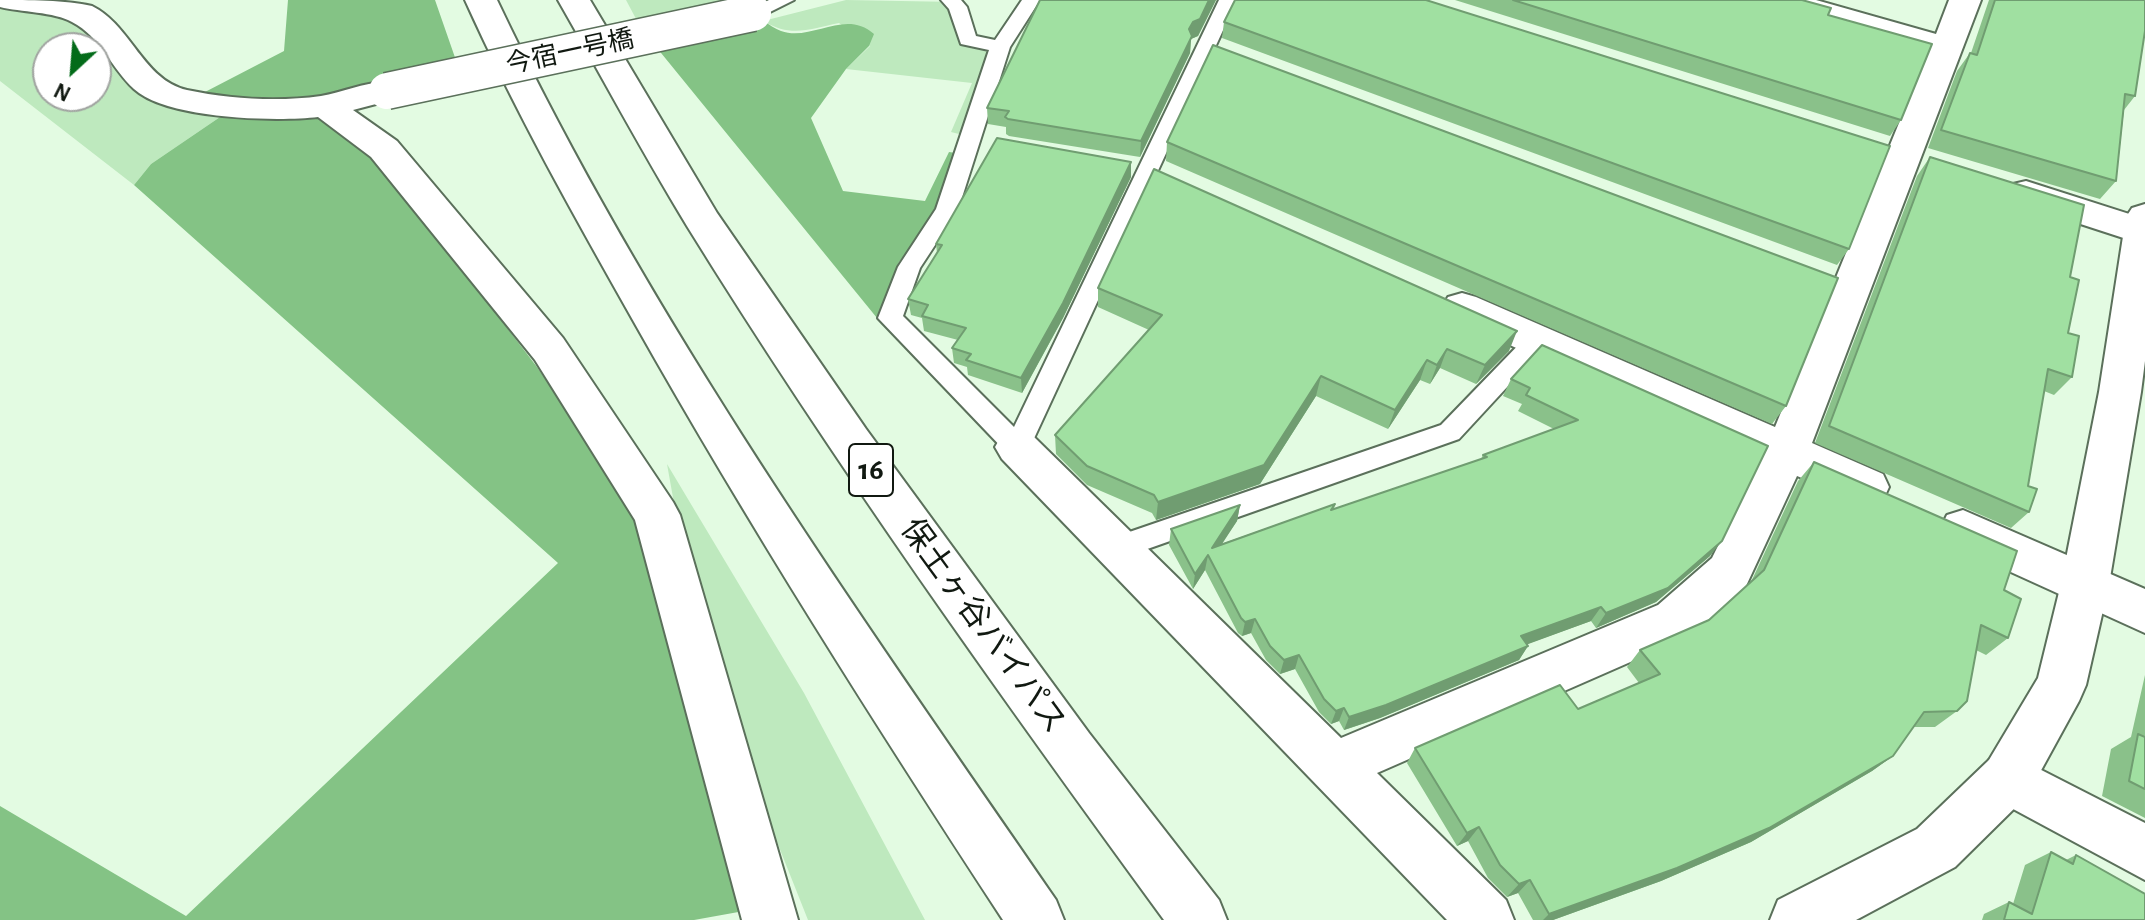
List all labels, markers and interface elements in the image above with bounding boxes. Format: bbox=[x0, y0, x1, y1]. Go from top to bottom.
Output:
street label: 今宿一号橋 bbox=[503, 23, 637, 81]
north arrow bbox=[32, 32, 112, 112]
text: N bbox=[51, 79, 74, 105]
road number: 16 bbox=[849, 444, 893, 496]
street label: 保土ヶ谷バイパス bbox=[892, 511, 1074, 741]

